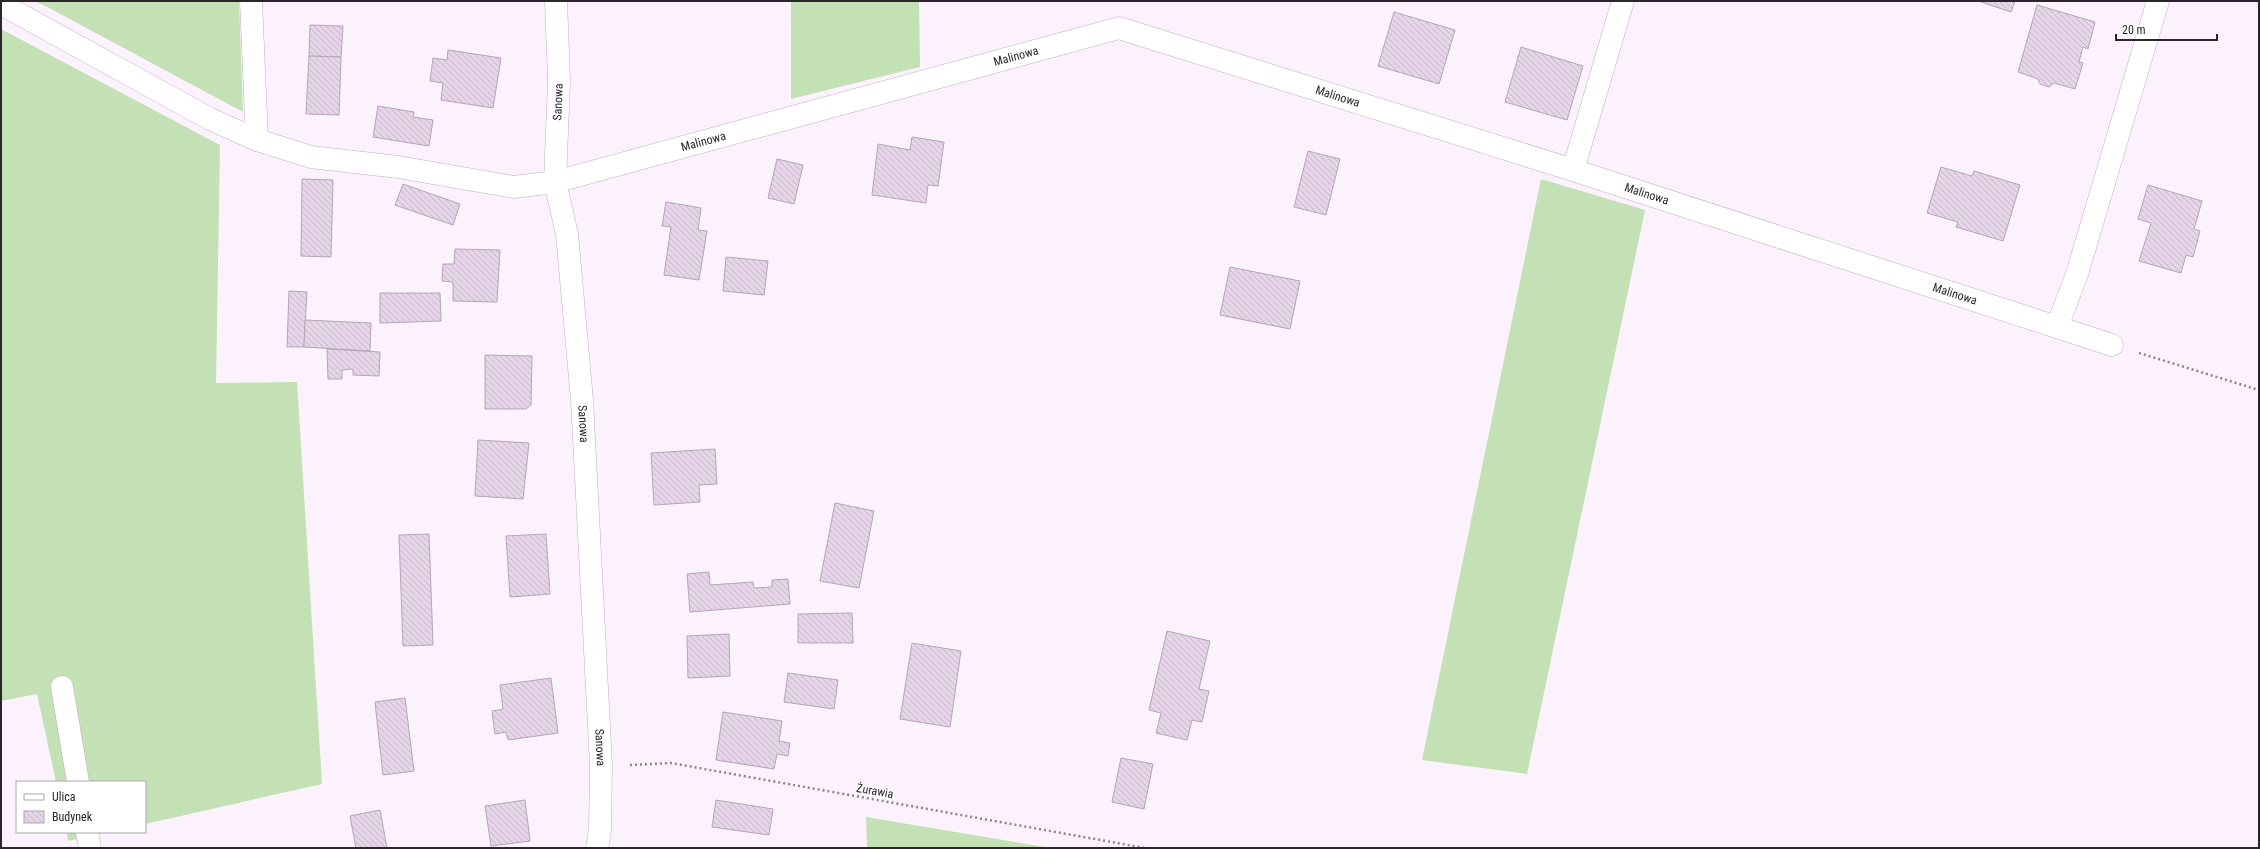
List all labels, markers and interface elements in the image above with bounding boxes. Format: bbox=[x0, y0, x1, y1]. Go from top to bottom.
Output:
scale bar bbox=[2116, 16, 2217, 42]
text: 20 m bbox=[2122, 23, 2146, 37]
street label: Malinowa bbox=[992, 43, 1040, 69]
street label: Sanowa bbox=[550, 83, 566, 121]
street label: Malinowa bbox=[1314, 83, 1362, 110]
street label: Malinowa bbox=[679, 129, 728, 154]
street label: Malinowa bbox=[1623, 180, 1671, 208]
street label: Malinowa bbox=[1931, 280, 1979, 308]
street label: Sanowa bbox=[575, 405, 591, 443]
street label: Sanowa bbox=[592, 728, 608, 767]
street label: Żurawia bbox=[855, 780, 895, 801]
legend bbox=[16, 781, 146, 833]
text: Ulica bbox=[52, 790, 76, 804]
text: Budynek bbox=[52, 810, 93, 824]

